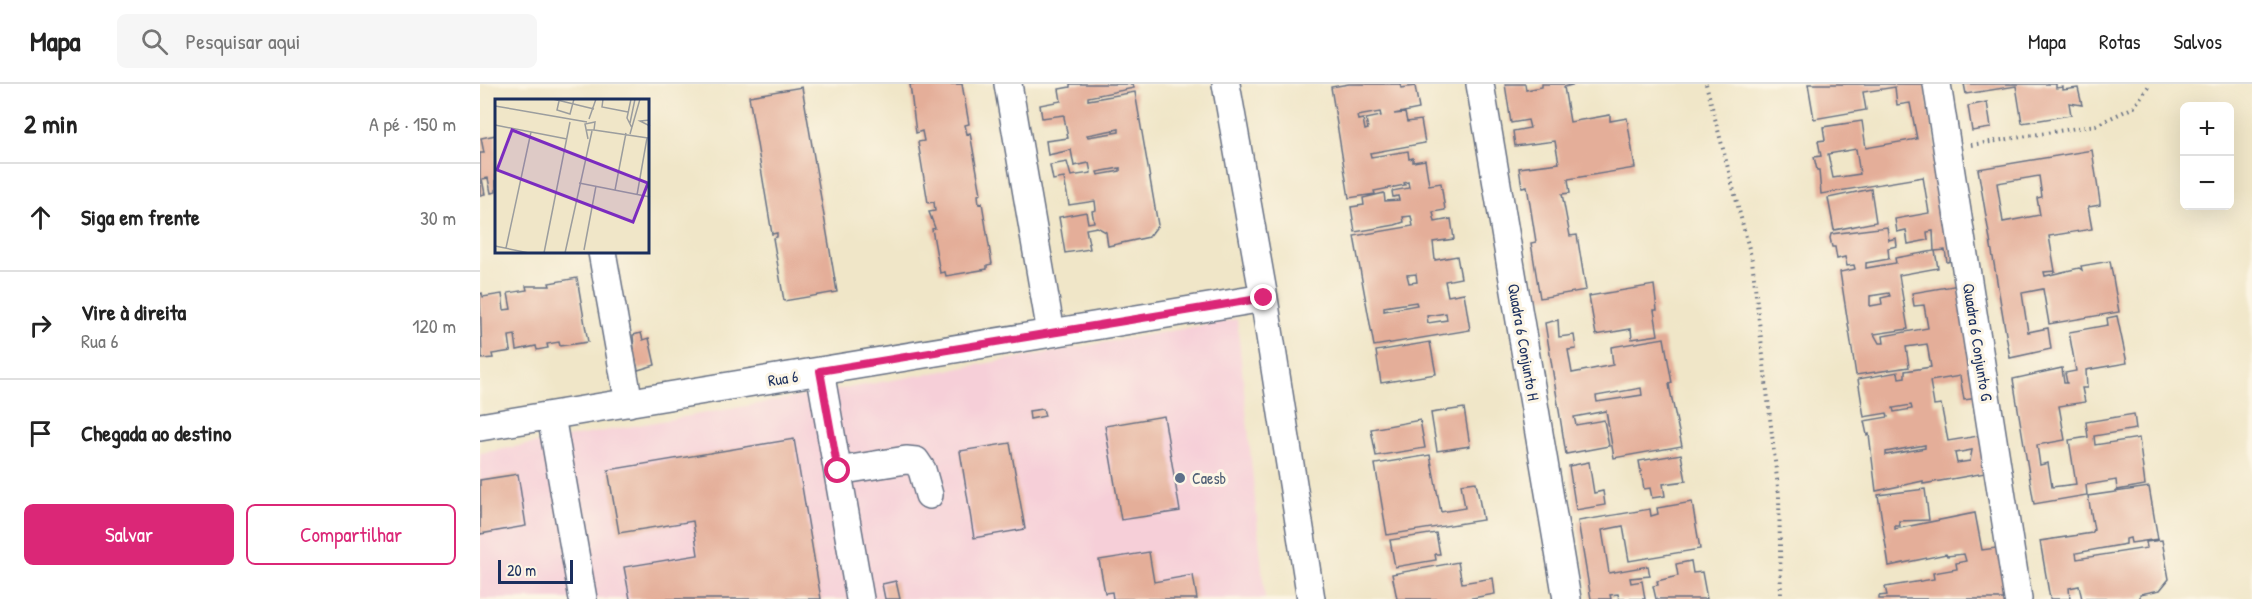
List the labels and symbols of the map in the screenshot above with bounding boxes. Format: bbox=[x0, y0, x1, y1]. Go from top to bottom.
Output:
inset map bbox=[495, 99, 650, 254]
street label: Quadra 6 Conjunto H bbox=[1503, 282, 1545, 402]
street label: Quadra 6 Conjunto G bbox=[1958, 282, 1998, 403]
route end bbox=[1250, 284, 1276, 310]
street label: Rua 6 bbox=[766, 365, 800, 391]
route start bbox=[824, 457, 850, 483]
place label: Caesb bbox=[1192, 467, 1226, 489]
marker: Caesb bbox=[1173, 471, 1187, 485]
scale bar bbox=[498, 557, 573, 584]

